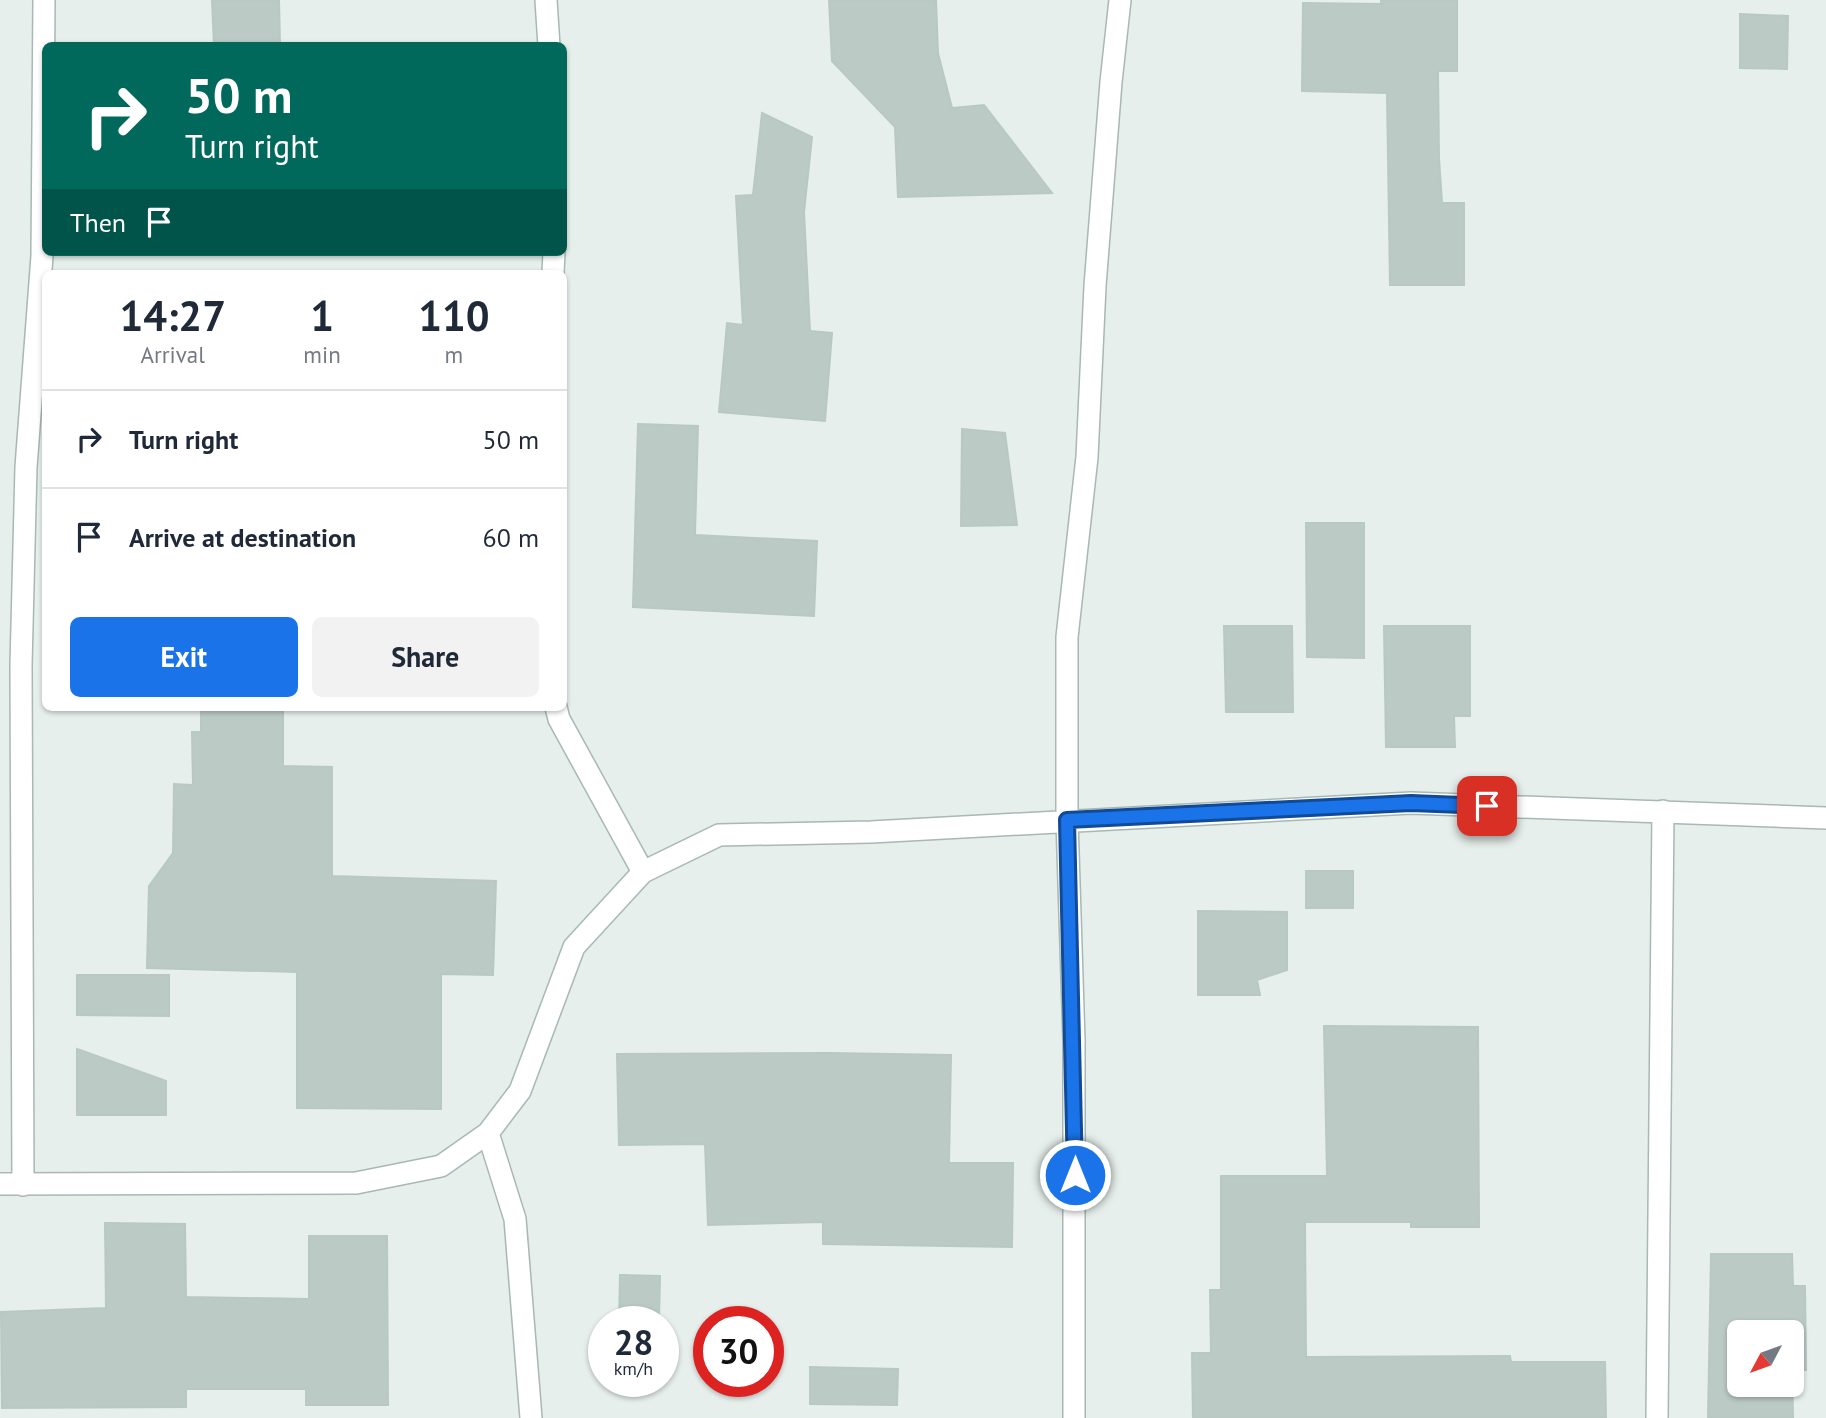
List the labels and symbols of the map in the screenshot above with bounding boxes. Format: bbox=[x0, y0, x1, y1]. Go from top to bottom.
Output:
pin bbox=[1457, 776, 1517, 836]
position arrow bbox=[1038, 1138, 1112, 1212]
speed limit sign: 30 bbox=[693, 1306, 784, 1397]
north arrow bbox=[1727, 1320, 1804, 1396]

